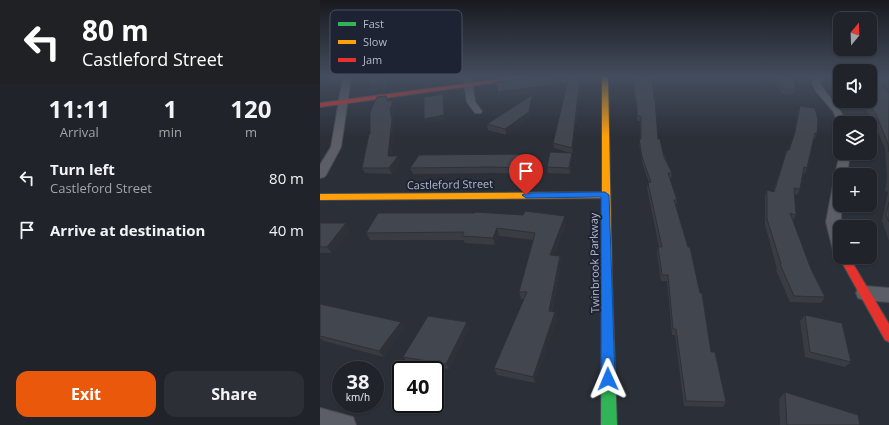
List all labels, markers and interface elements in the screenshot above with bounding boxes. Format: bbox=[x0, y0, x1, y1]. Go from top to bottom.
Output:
legend bbox=[330, 10, 462, 74]
text: 80 m bbox=[82, 11, 149, 49]
north arrow bbox=[833, 12, 877, 56]
map controls bbox=[833, 12, 877, 264]
icon: left bbox=[16, 16, 68, 68]
text: Fast bbox=[363, 16, 384, 31]
text: Slow bbox=[363, 34, 387, 49]
text: Castleford Street bbox=[82, 47, 223, 71]
text: Jam bbox=[362, 52, 382, 67]
button: sound bbox=[833, 64, 877, 108]
text: 11:11 bbox=[48, 92, 110, 125]
text: 1 bbox=[163, 92, 177, 125]
text: 120 bbox=[230, 92, 272, 125]
button: layers bbox=[833, 116, 877, 160]
text: Arrival bbox=[60, 123, 99, 141]
text: min bbox=[159, 123, 182, 141]
text: m bbox=[245, 123, 257, 141]
pin bbox=[509, 154, 543, 195]
text: Turn left bbox=[50, 159, 115, 179]
icon: arrive bbox=[515, 160, 537, 182]
icon: left bbox=[16, 167, 38, 189]
text: 80 m bbox=[269, 168, 304, 188]
button: + bbox=[833, 168, 877, 212]
street label: Castleford Street bbox=[407, 176, 493, 192]
text: Castleford Street bbox=[50, 179, 152, 197]
street label: Twinbrook Parkway bbox=[586, 212, 602, 313]
icon: arrive bbox=[16, 219, 38, 241]
text: Arrive at destination bbox=[50, 220, 205, 240]
text: 40 m bbox=[269, 220, 304, 240]
button: − bbox=[833, 220, 877, 264]
position arrow bbox=[587, 358, 629, 400]
speed limit sign: 40 bbox=[392, 361, 444, 413]
text: 38 bbox=[347, 368, 369, 395]
button: Exit bbox=[16, 371, 156, 417]
button: Share bbox=[164, 371, 304, 417]
text: km/h bbox=[346, 390, 370, 404]

